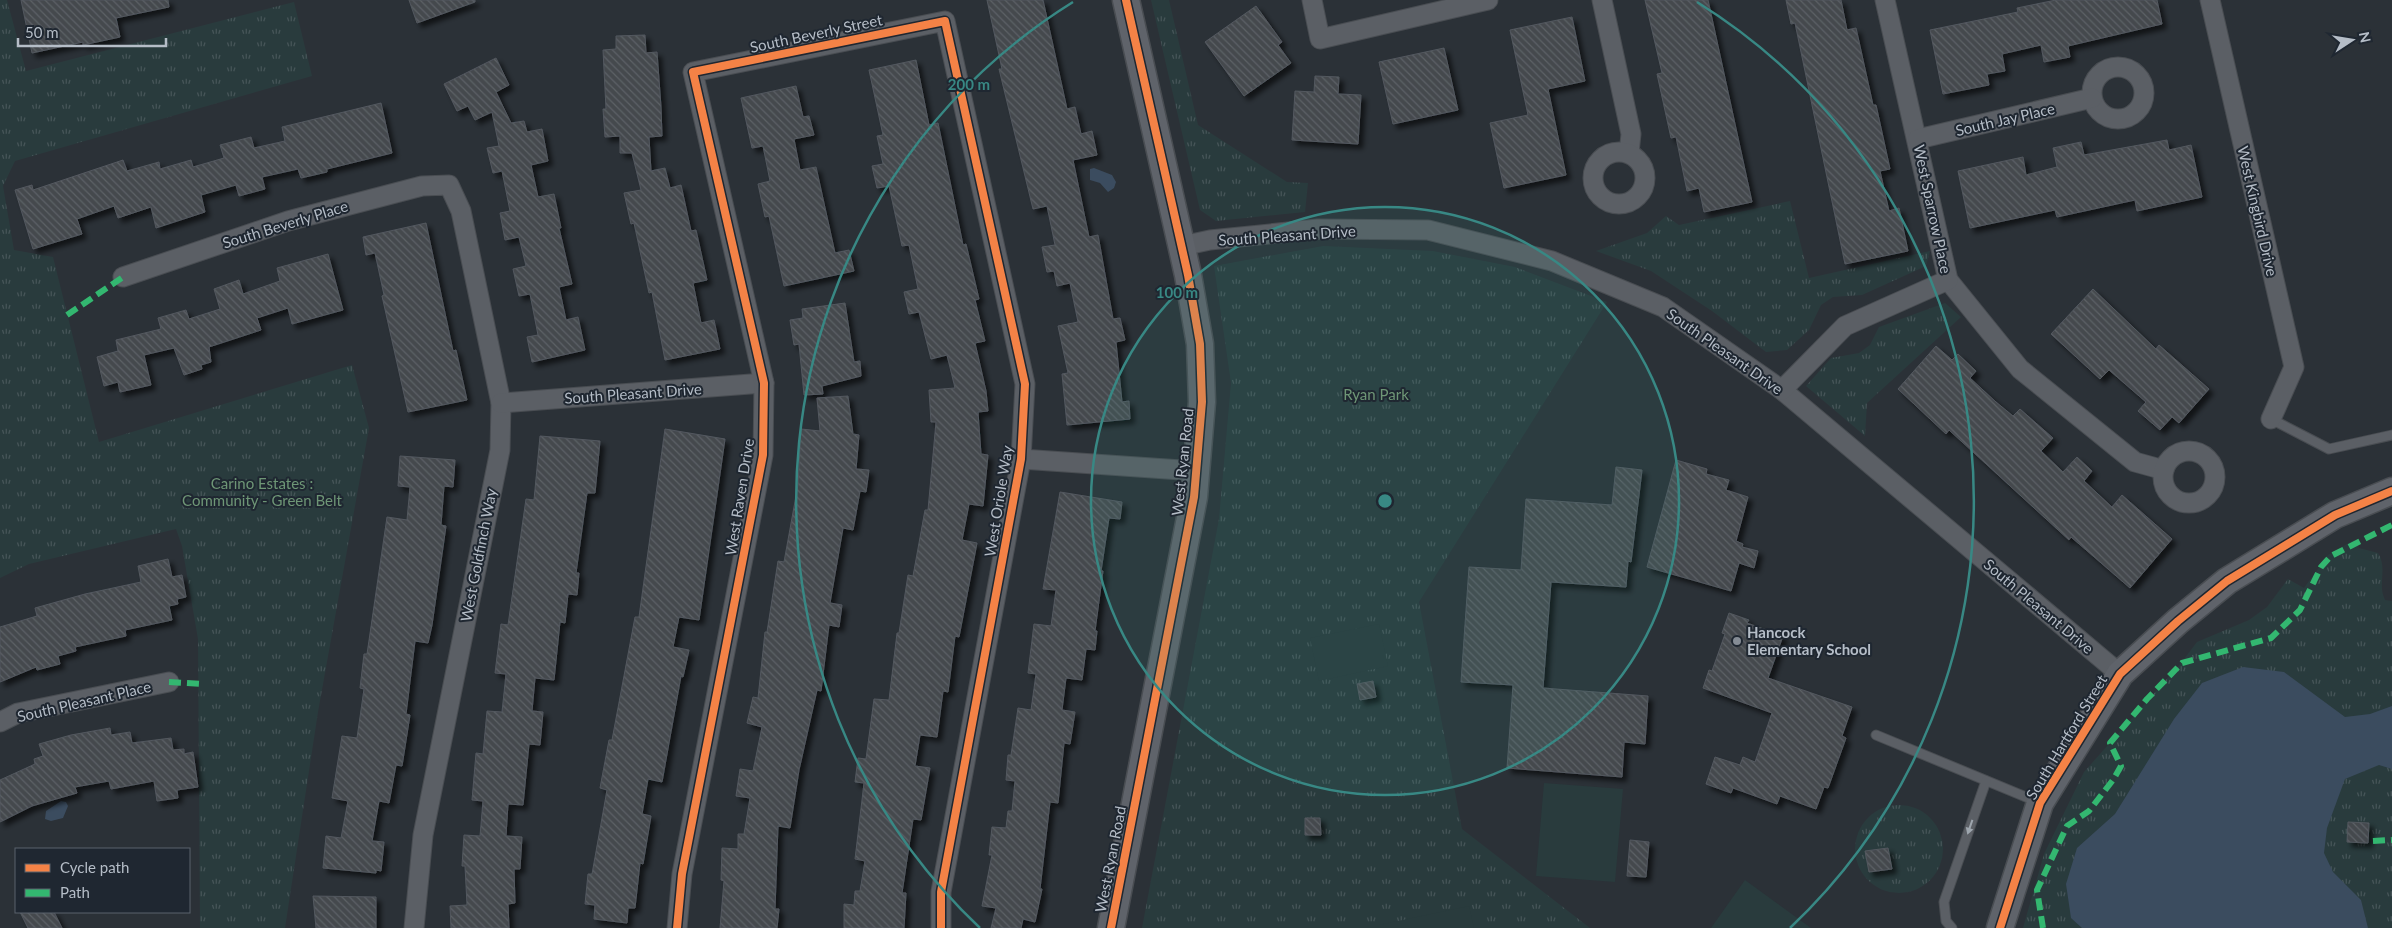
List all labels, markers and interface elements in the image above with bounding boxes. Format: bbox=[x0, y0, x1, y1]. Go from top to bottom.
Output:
street label: South Beverly Street bbox=[748, 10, 885, 56]
scale bar bbox=[18, 15, 165, 47]
north arrow bbox=[2327, 15, 2377, 65]
text: 50 m bbox=[25, 23, 59, 41]
text: N bbox=[2356, 30, 2375, 44]
text: 200 m bbox=[948, 75, 990, 93]
street label: South Jay Place bbox=[1954, 99, 2057, 139]
street label: West Sparrow Place bbox=[1911, 143, 1955, 275]
street label: West Kingbird Drive bbox=[2234, 144, 2282, 278]
street label: South Beverly Place bbox=[220, 196, 350, 252]
street label: South Pleasant Drive bbox=[1218, 221, 1356, 249]
text: 100 m bbox=[1156, 283, 1198, 301]
street label: South Pleasant Drive bbox=[1663, 304, 1787, 398]
street label: South Pleasant Drive bbox=[564, 379, 702, 407]
park label: Ryan Park bbox=[1343, 385, 1409, 403]
street label: West Ryan Road bbox=[1167, 407, 1197, 517]
street label: West Raven Drive bbox=[721, 437, 757, 557]
street label: West Oriole Way bbox=[980, 444, 1016, 558]
park label: Carino Estates : Community - Green Belt bbox=[182, 474, 343, 509]
street label: West Goldfinch Way bbox=[456, 487, 500, 623]
centre of rings bbox=[1376, 492, 1394, 510]
street label: South Pleasant Drive bbox=[1981, 555, 2098, 657]
place label: Hancock Elementary School bbox=[1747, 623, 1871, 658]
marker: Hancock Elementary School bbox=[1731, 635, 1743, 647]
street label: South Hartford Street bbox=[2022, 671, 2111, 803]
street label: South Pleasant Place bbox=[15, 677, 153, 725]
street label: West Ryan Road bbox=[1091, 804, 1129, 914]
one-way arrow bbox=[1966, 820, 1974, 835]
legend bbox=[15, 848, 190, 913]
text: Cycle path bbox=[60, 858, 129, 876]
text: Path bbox=[60, 883, 90, 901]

